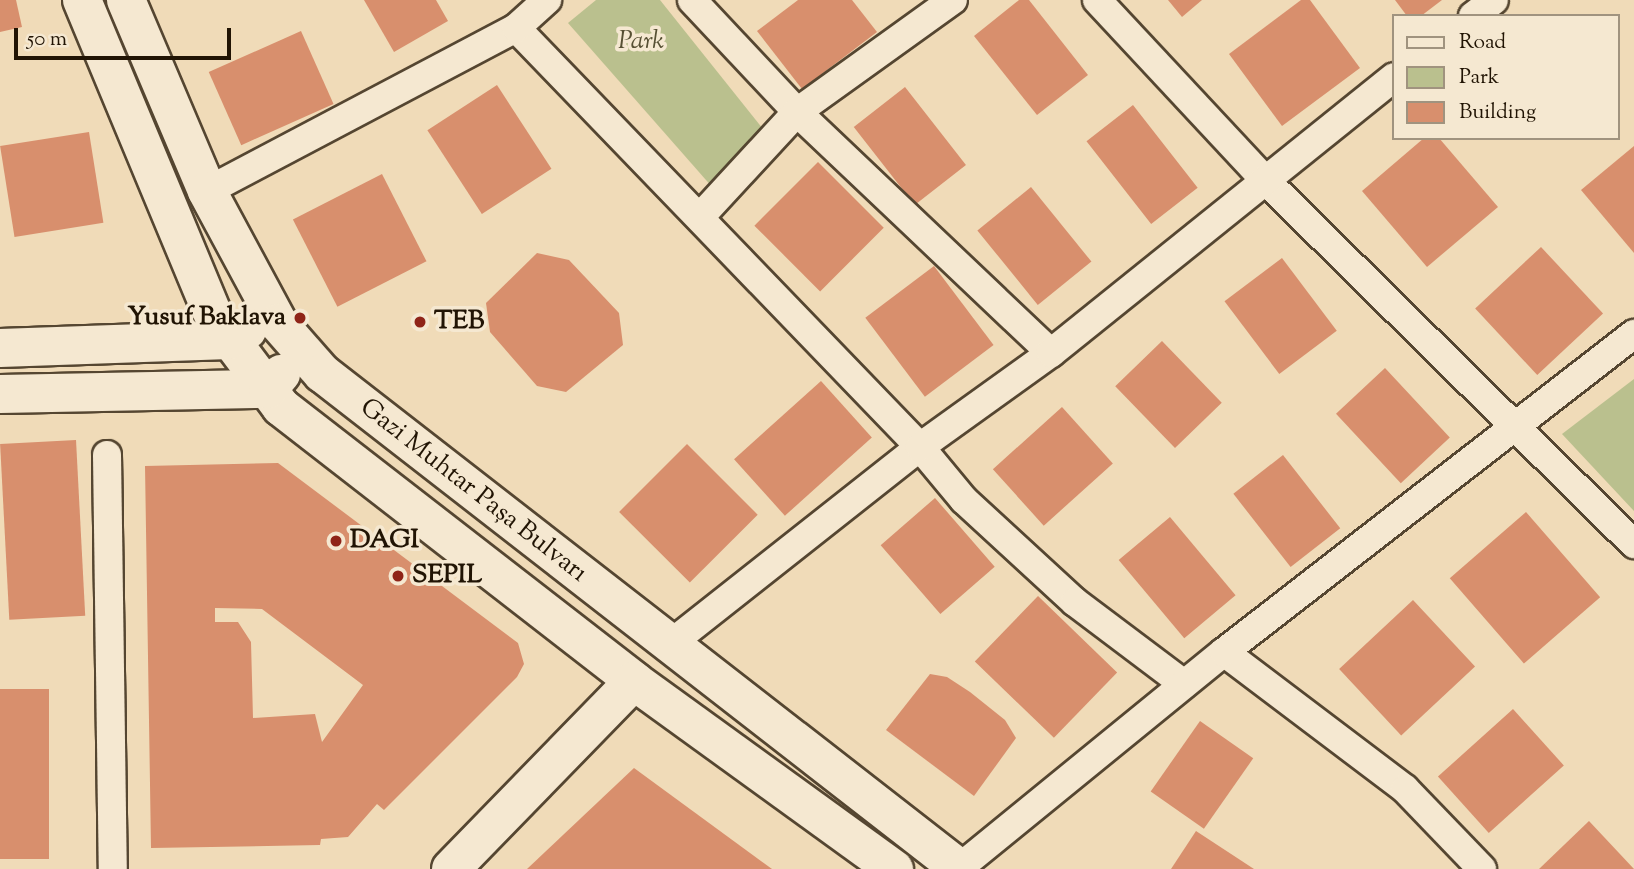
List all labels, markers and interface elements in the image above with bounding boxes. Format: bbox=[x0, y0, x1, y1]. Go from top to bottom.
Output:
scale bar bbox=[18, 14, 234, 58]
legend bbox=[1392, 14, 1620, 140]
text: 50 m bbox=[27, 25, 67, 55]
park label: Park bbox=[618, 26, 664, 58]
text: Road bbox=[1459, 28, 1506, 58]
text: Park bbox=[1459, 63, 1499, 93]
text: Building bbox=[1459, 98, 1536, 128]
place label: Yusuf Baklava bbox=[128, 302, 286, 334]
place label: TEB bbox=[434, 306, 484, 338]
marker: Yusuf Baklava bbox=[292, 310, 308, 326]
marker: TEB bbox=[412, 314, 428, 330]
street label: Gazi Muhtar Paşa Bulvarı bbox=[353, 393, 593, 589]
place label: DAGI bbox=[350, 525, 419, 557]
marker: DAGI bbox=[328, 533, 344, 549]
place label: SEPIL bbox=[412, 560, 482, 592]
marker: SEPIL bbox=[390, 568, 406, 584]

